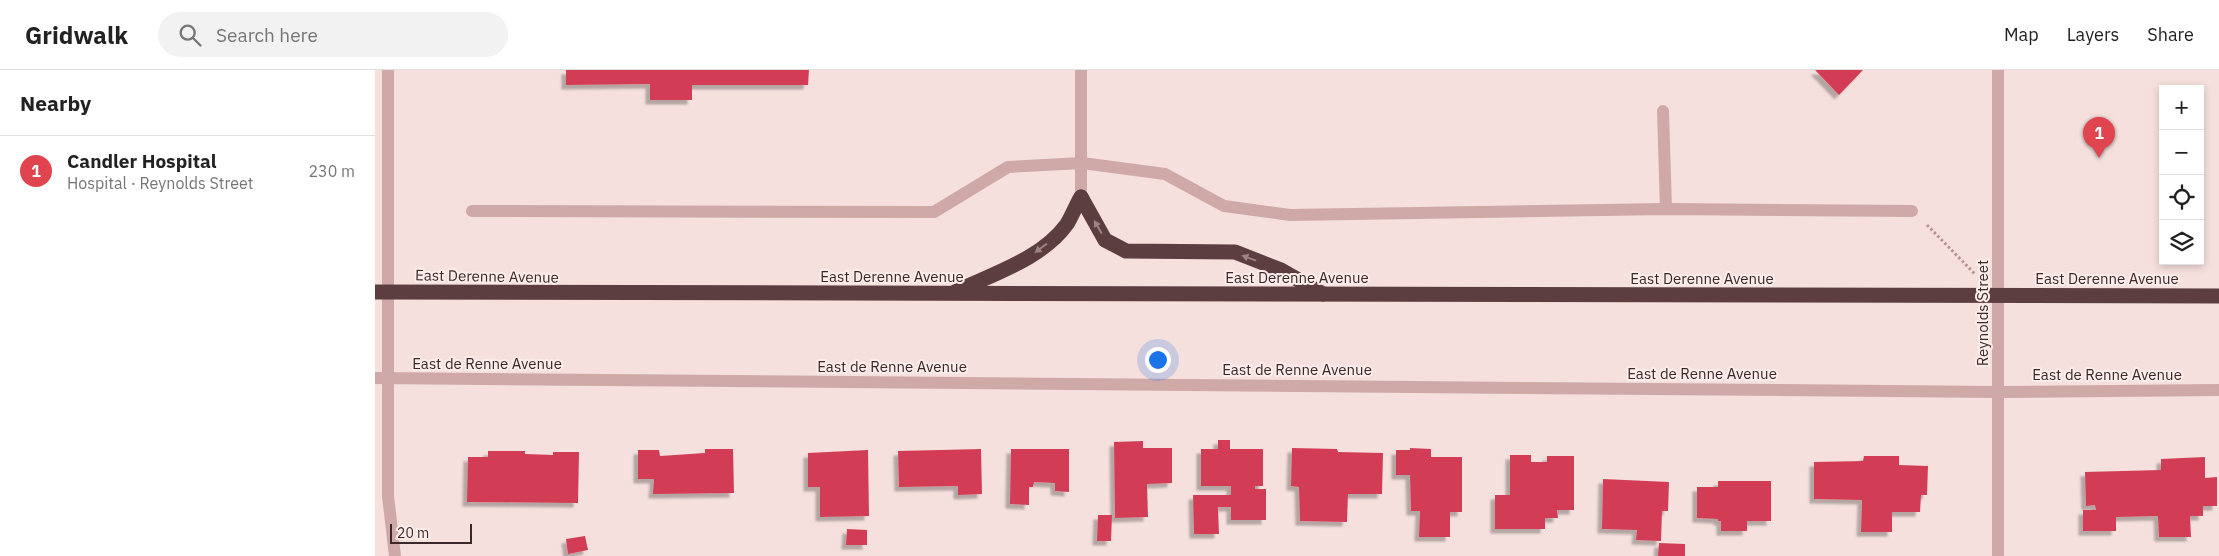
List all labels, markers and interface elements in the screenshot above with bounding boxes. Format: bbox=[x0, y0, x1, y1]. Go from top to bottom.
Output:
search box bbox=[158, 12, 508, 57]
text: Gridwalk bbox=[25, 19, 128, 51]
icon: search bbox=[176, 21, 204, 49]
text: Search here bbox=[216, 23, 318, 47]
text: Map bbox=[2004, 23, 2039, 46]
text: Layers bbox=[2067, 23, 2119, 46]
text: Share bbox=[2147, 23, 2194, 46]
map controls bbox=[2159, 85, 2204, 265]
button: + bbox=[2159, 85, 2204, 130]
text: Nearby bbox=[20, 89, 91, 117]
pin: 1 bbox=[2083, 117, 2115, 158]
button: − bbox=[2159, 130, 2204, 175]
text: Candler Hospital bbox=[67, 149, 217, 173]
text: 1 bbox=[31, 161, 41, 181]
text: 230 m bbox=[308, 161, 355, 181]
text: Hospital · Reynolds Street bbox=[67, 173, 253, 193]
button: locate bbox=[2159, 175, 2204, 220]
one-way arrow bbox=[1094, 220, 1102, 235]
button: layers bbox=[2159, 220, 2204, 265]
one-way arrow bbox=[1034, 243, 1048, 253]
one-way arrow bbox=[1242, 254, 1257, 261]
street label: Reynolds Street bbox=[1973, 260, 1992, 366]
street label: East Derenne Avenue bbox=[415, 265, 559, 287]
street label: East Derenne Avenue bbox=[820, 267, 964, 286]
street label: East Derenne Avenue bbox=[1225, 268, 1369, 287]
street label: East Derenne Avenue bbox=[1630, 269, 1774, 288]
street label: East Derenne Avenue bbox=[2035, 269, 2179, 288]
your location bbox=[1145, 347, 1171, 373]
street label: East de Renne Avenue bbox=[412, 354, 562, 373]
street label: East de Renne Avenue bbox=[817, 357, 967, 376]
street label: East de Renne Avenue bbox=[1222, 360, 1372, 379]
street label: East de Renne Avenue bbox=[1627, 364, 1777, 383]
street label: East de Renne Avenue bbox=[2032, 365, 2182, 384]
scale bar bbox=[390, 521, 473, 544]
text: 20 m bbox=[397, 524, 429, 542]

